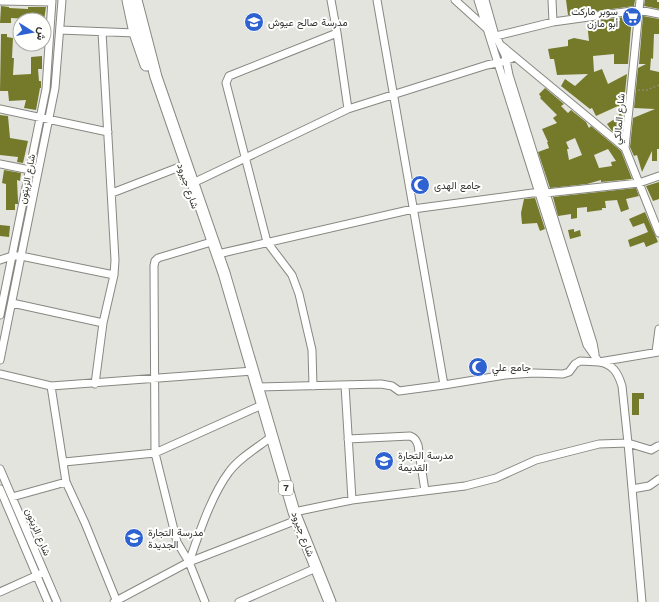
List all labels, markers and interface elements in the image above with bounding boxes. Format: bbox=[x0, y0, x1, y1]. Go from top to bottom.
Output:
place label: سوبر ماركت أبو مازن bbox=[571, 6, 619, 30]
supermarket icon: سوبر ماركت أبو مازن bbox=[621, 6, 643, 28]
school or university icon: مدرسة صالح عيوش bbox=[243, 11, 265, 33]
north arrow bbox=[12, 12, 52, 52]
place label: مدرسة صالح عيوش bbox=[268, 17, 348, 29]
text: ش bbox=[34, 26, 49, 42]
street label: شارع المالكي bbox=[611, 93, 630, 145]
street label: شارع الزيتون bbox=[17, 153, 38, 205]
street label: شارع جيرود bbox=[174, 162, 201, 211]
mosque icon: جامع الهدى bbox=[409, 174, 431, 196]
place label: جامع الهدى bbox=[434, 180, 481, 192]
mosque icon: جامع علي bbox=[467, 356, 489, 378]
place label: جامع علي bbox=[492, 362, 531, 376]
school or university icon: مدرسة التجارة القديمة bbox=[373, 450, 395, 472]
place label: مدرسة التجارة القديمة bbox=[398, 450, 453, 474]
road number: 7 bbox=[279, 481, 293, 495]
street label: شارع الزيتون bbox=[22, 507, 53, 558]
street label: شارع جيرود bbox=[288, 510, 317, 558]
school or university icon: مدرسة التجارة الجديدة bbox=[123, 527, 145, 549]
place label: مدرسة التجارة الجديدة bbox=[148, 527, 203, 551]

